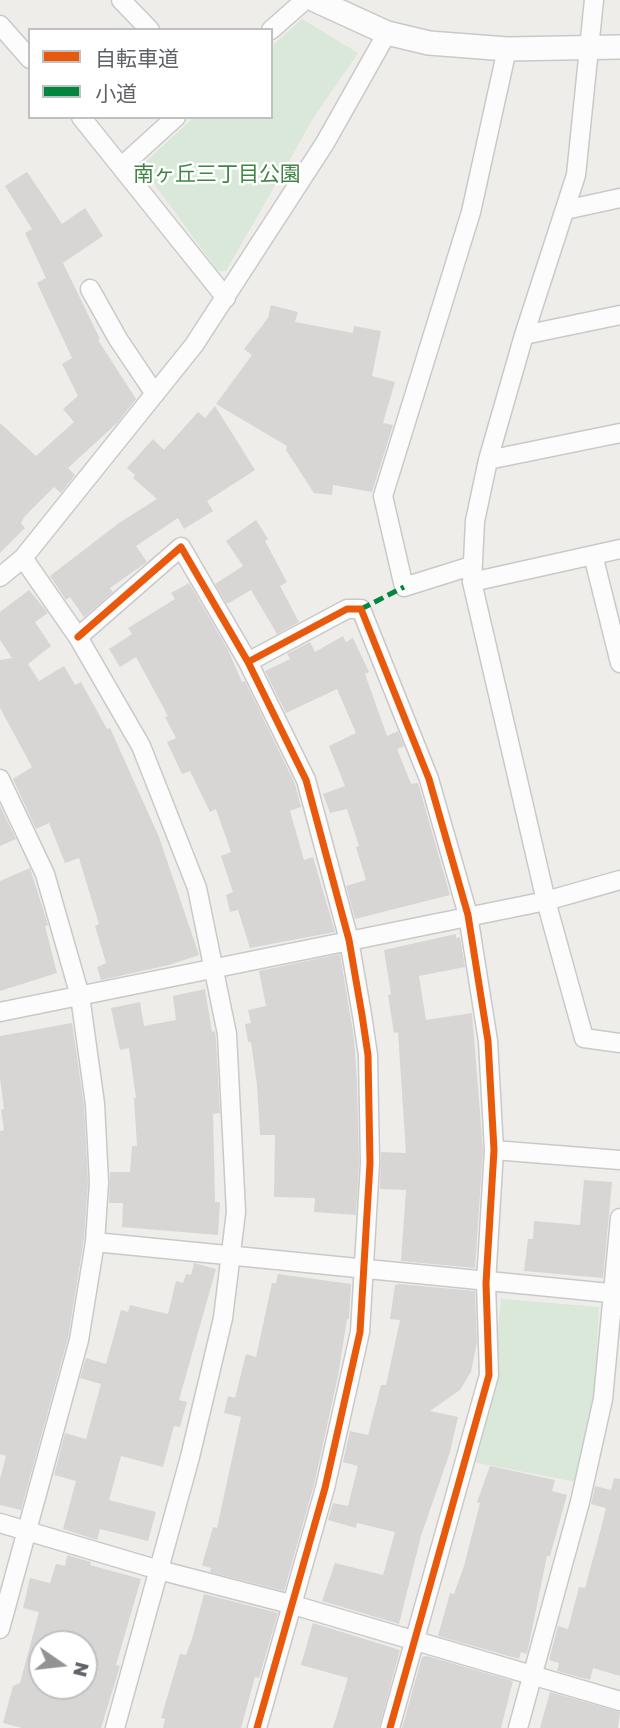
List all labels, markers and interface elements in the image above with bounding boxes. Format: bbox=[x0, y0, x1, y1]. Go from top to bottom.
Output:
legend bbox=[28, 28, 273, 119]
text: 自転車道 bbox=[95, 45, 179, 71]
text: 小道 bbox=[95, 80, 137, 106]
park label: 南ヶ丘三丁目公園 bbox=[133, 161, 301, 187]
north arrow bbox=[28, 1630, 98, 1700]
text: N bbox=[69, 1660, 95, 1680]

